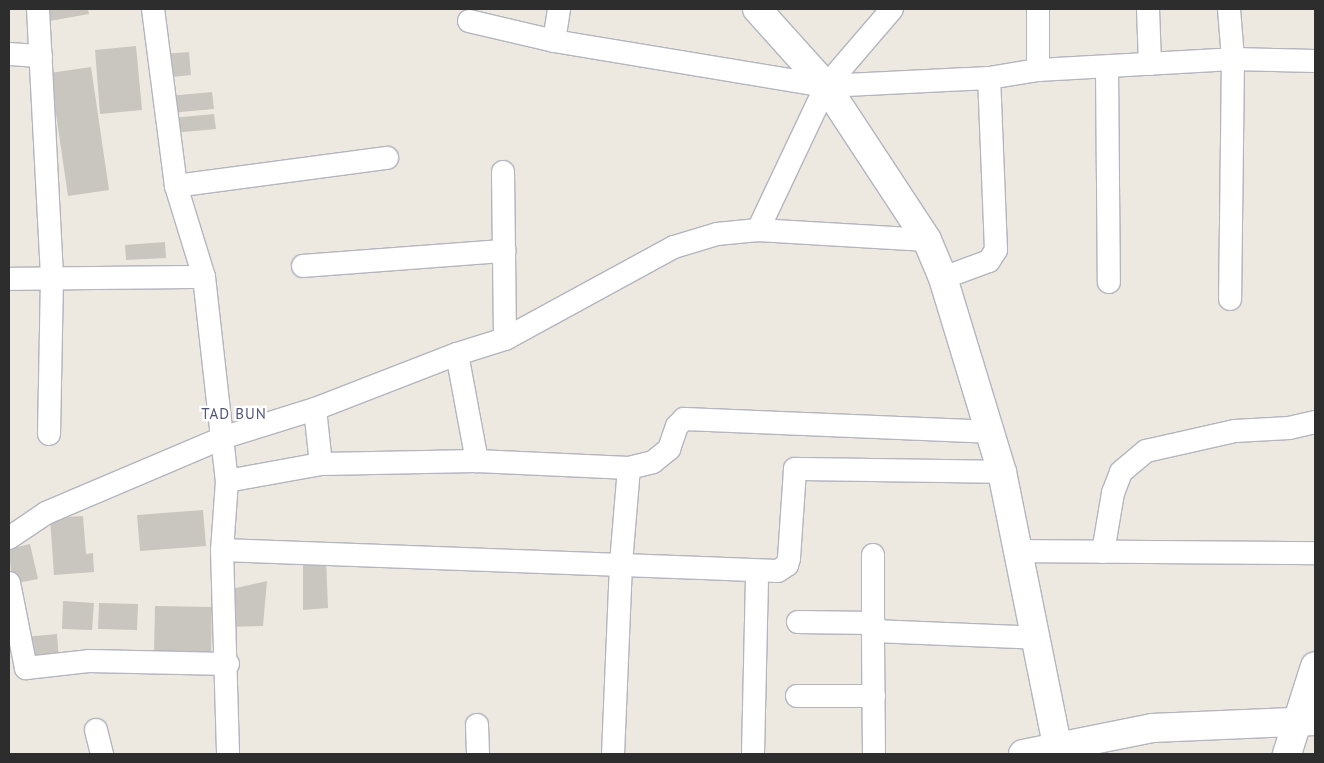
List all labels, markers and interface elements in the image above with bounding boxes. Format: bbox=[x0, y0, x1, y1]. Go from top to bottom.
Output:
district label: TAD BUN bbox=[200, 405, 268, 423]

